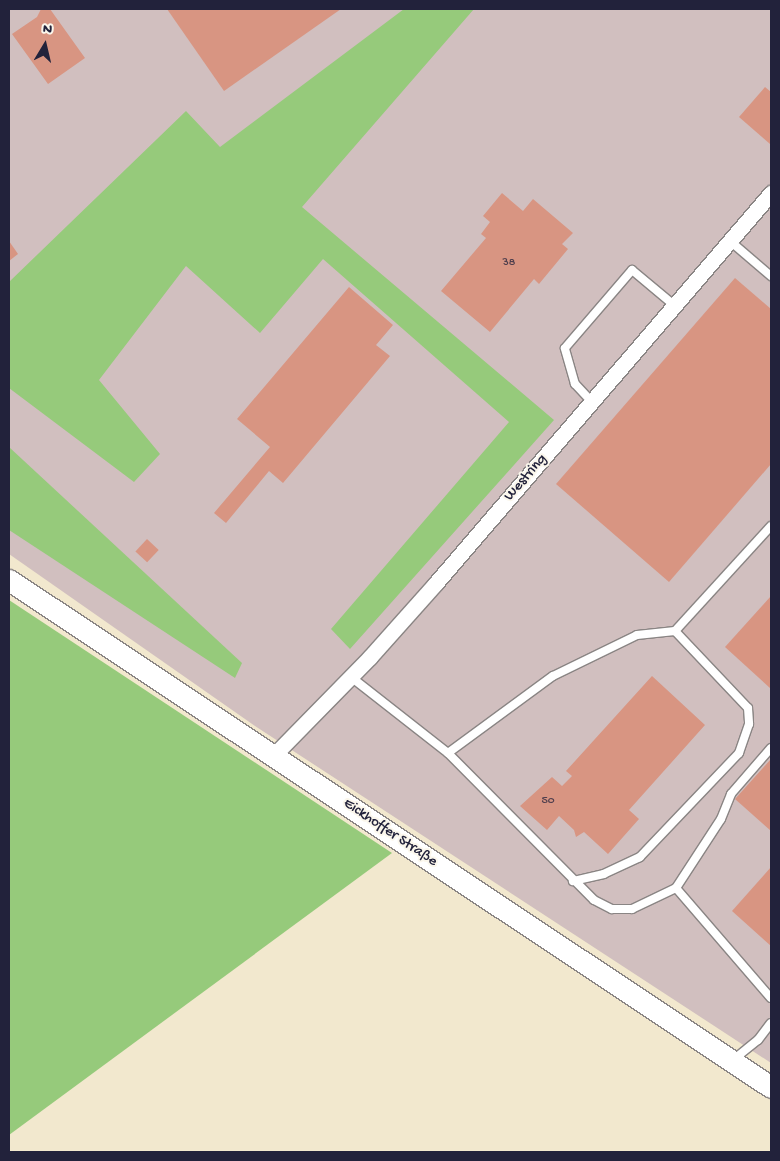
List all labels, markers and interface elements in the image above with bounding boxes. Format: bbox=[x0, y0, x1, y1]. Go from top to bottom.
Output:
north arrow bbox=[20, 20, 70, 70]
text: N bbox=[42, 21, 53, 39]
house number: 38 bbox=[503, 257, 515, 271]
street label: Westring bbox=[501, 451, 551, 505]
street label: Eickhoffer Straße bbox=[340, 795, 440, 871]
house number: 50 bbox=[541, 795, 555, 809]

